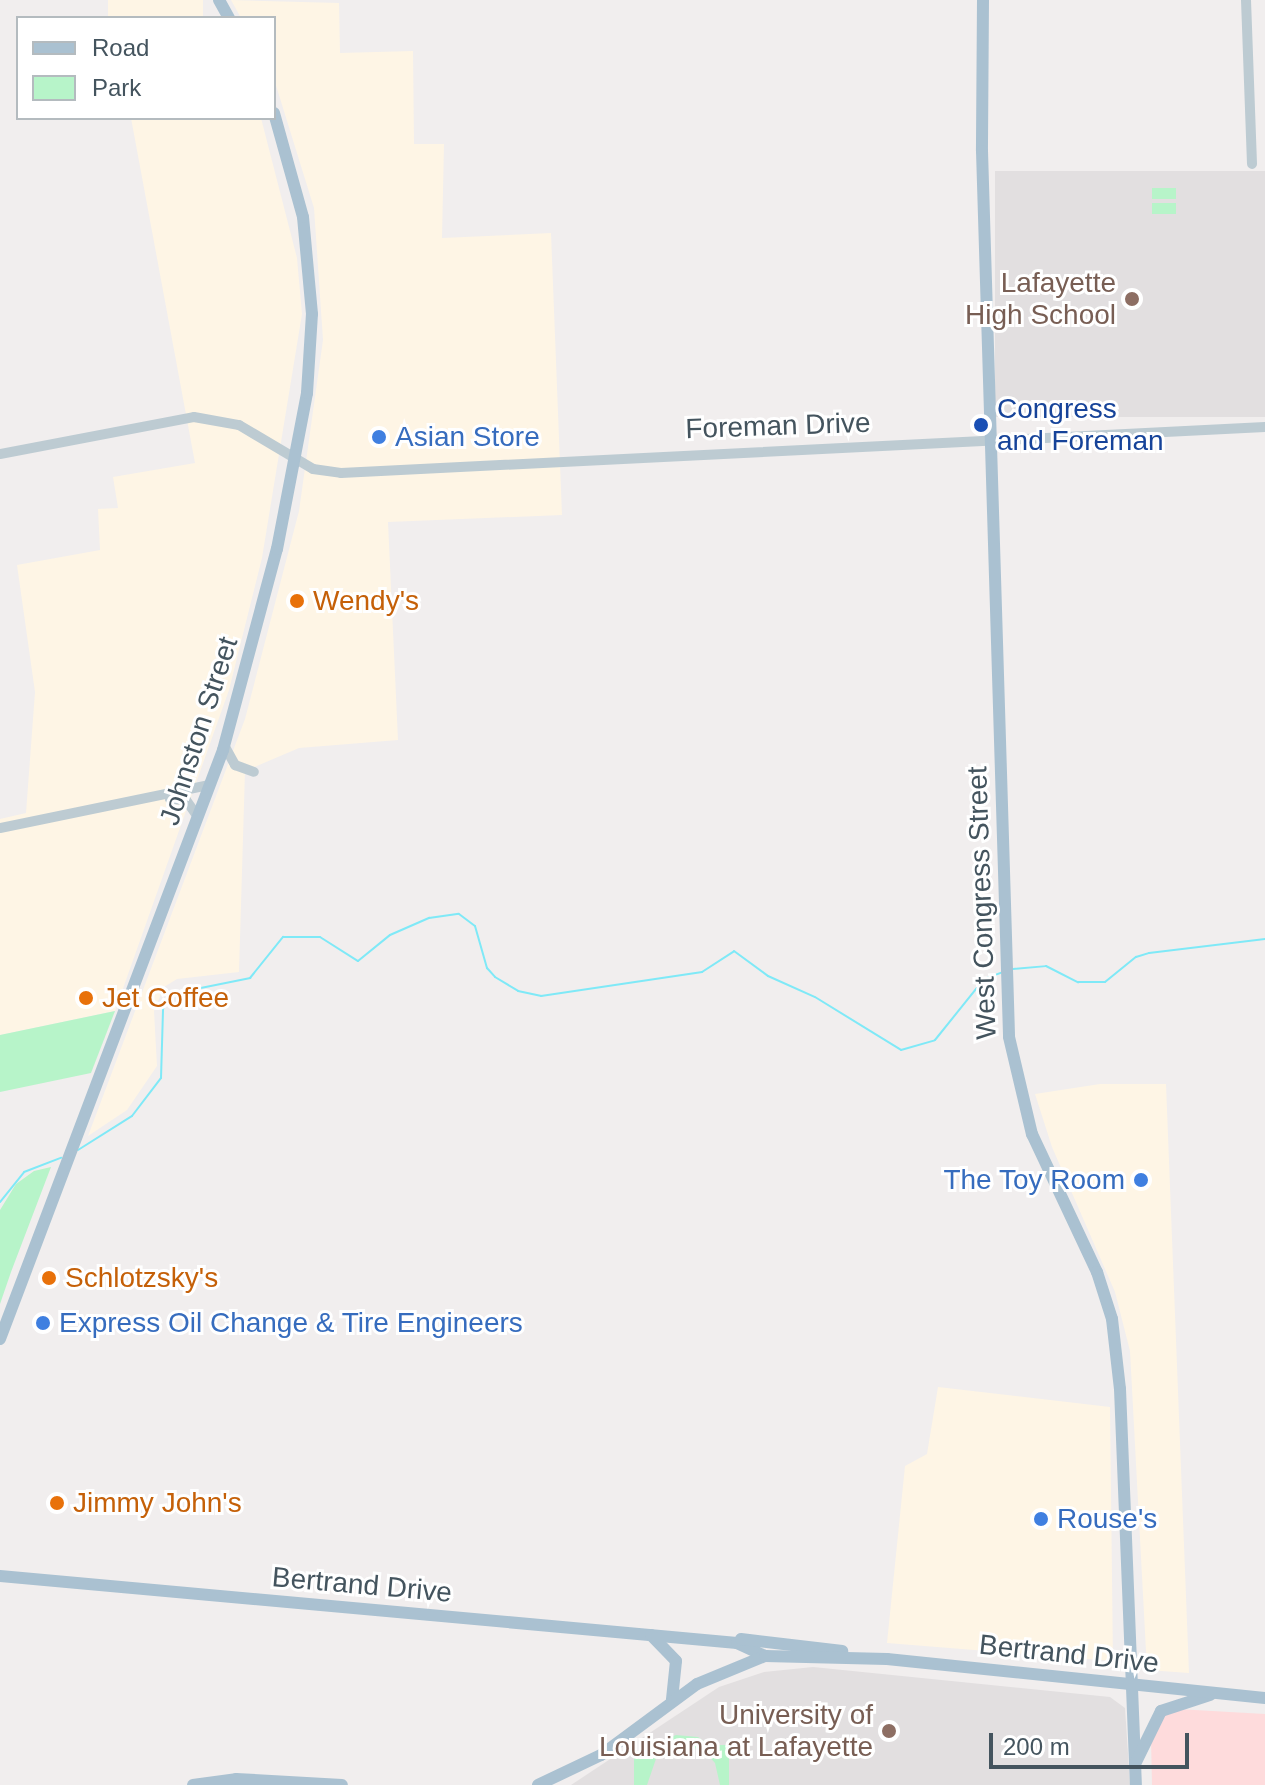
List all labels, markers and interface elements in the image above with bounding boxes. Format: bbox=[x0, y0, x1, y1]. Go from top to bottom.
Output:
legend bbox=[16, 16, 276, 120]
text: Road bbox=[92, 34, 149, 61]
text: Park bbox=[92, 74, 141, 101]
place label: Lafayette High School bbox=[965, 266, 1116, 332]
marker: Lafayette High School bbox=[1123, 290, 1141, 308]
place label: Congress and Foreman bbox=[997, 392, 1164, 458]
street label: Foreman Drive bbox=[685, 406, 871, 446]
marker: Congress and Foreman bbox=[972, 416, 990, 434]
place label: Asian Store bbox=[395, 420, 540, 454]
marker: Asian Store bbox=[370, 428, 388, 446]
place label: Wendy's bbox=[313, 584, 419, 618]
marker: Wendy's bbox=[288, 592, 306, 610]
street label: Johnston Street bbox=[153, 633, 245, 829]
street label: West Congress Street bbox=[960, 766, 1004, 1040]
place label: Jet Coffee bbox=[102, 981, 229, 1015]
marker: Jet Coffee bbox=[77, 989, 95, 1007]
place label: The Toy Room bbox=[943, 1163, 1125, 1197]
marker: The Toy Room bbox=[1132, 1171, 1150, 1189]
place label: Schlotzsky's bbox=[65, 1261, 218, 1295]
marker: Schlotzsky's bbox=[40, 1269, 58, 1287]
place label: Express Oil Change & Tire Engineers bbox=[59, 1306, 523, 1340]
marker: Express Oil Change & Tire Engineers bbox=[34, 1314, 52, 1332]
place label: Jimmy John's bbox=[73, 1486, 242, 1520]
marker: Jimmy John's bbox=[48, 1494, 66, 1512]
place label: Rouse's bbox=[1057, 1502, 1157, 1536]
marker: Rouse's bbox=[1032, 1510, 1050, 1528]
street label: Bertrand Drive bbox=[271, 1560, 453, 1610]
street label: Bertrand Drive bbox=[977, 1628, 1161, 1680]
place label: University of Louisiana at Lafayette bbox=[599, 1698, 873, 1764]
scale bar bbox=[993, 1717, 1193, 1767]
marker: University of Louisiana at Lafayette bbox=[880, 1722, 898, 1740]
text: 200 m bbox=[1003, 1733, 1070, 1760]

